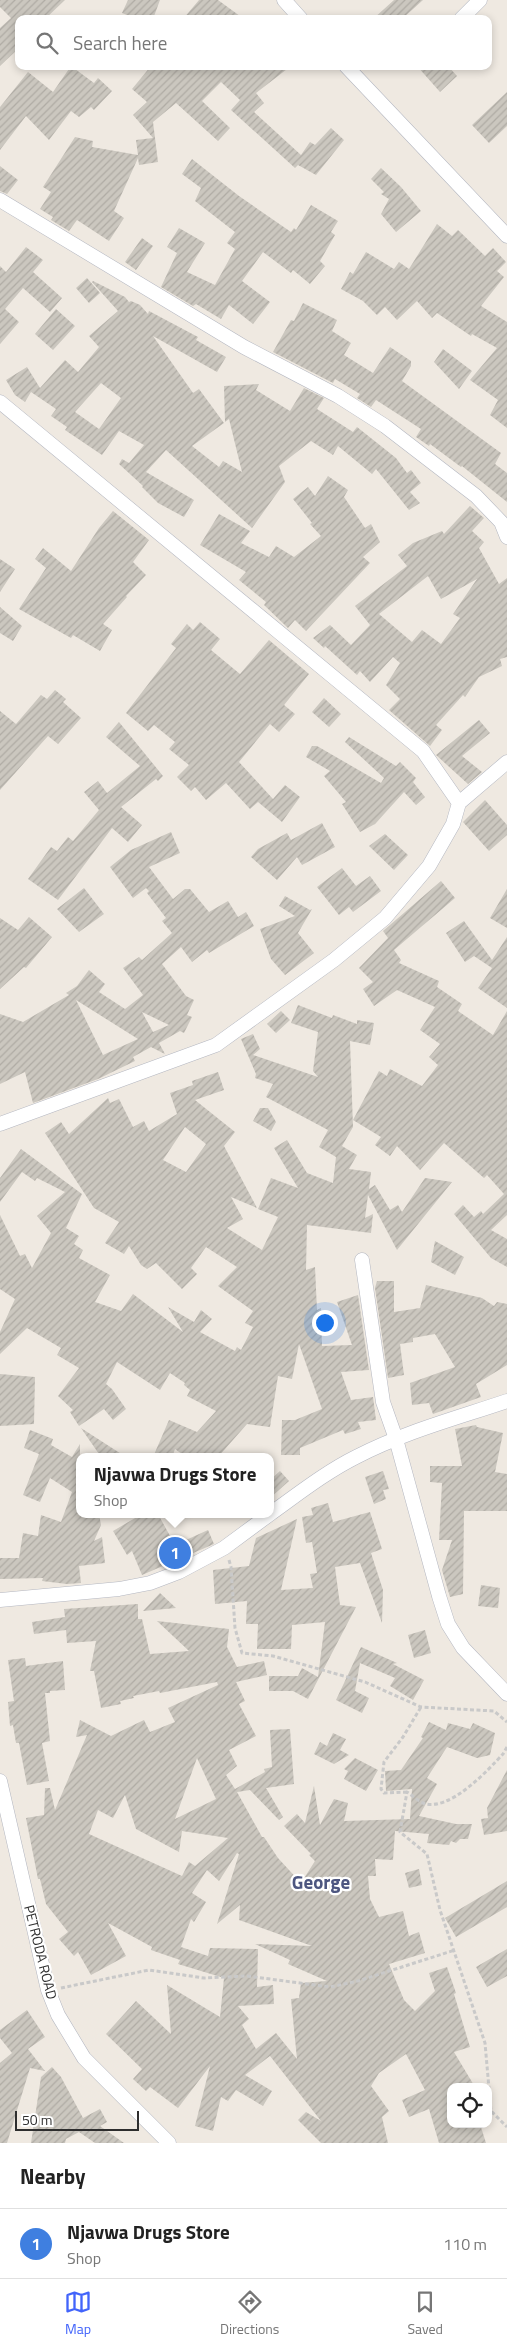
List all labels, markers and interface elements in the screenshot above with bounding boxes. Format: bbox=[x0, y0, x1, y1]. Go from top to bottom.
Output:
search box bbox=[15, 15, 492, 70]
text: Search here bbox=[73, 28, 167, 57]
icon: search bbox=[33, 29, 61, 57]
your location bbox=[312, 1310, 338, 1336]
popup bbox=[76, 1453, 274, 1518]
text: Njavwa Drugs Store bbox=[94, 1459, 256, 1488]
text: Shop bbox=[94, 1488, 128, 1512]
pin: 1 bbox=[159, 1534, 191, 1572]
district label: George bbox=[292, 1867, 350, 1896]
street label: PETRODA ROAD bbox=[19, 1903, 63, 2001]
map controls bbox=[447, 2083, 492, 2128]
button: locate bbox=[447, 2083, 492, 2128]
scale bar bbox=[15, 2108, 139, 2131]
text: 50 m bbox=[22, 2109, 52, 2130]
text: Nearby bbox=[20, 2160, 85, 2192]
text: Njavwa Drugs Store bbox=[67, 2217, 230, 2246]
text: 1 bbox=[32, 2232, 40, 2256]
text: 110 m bbox=[443, 2232, 487, 2256]
text: Shop bbox=[67, 2246, 101, 2270]
tab: Map bbox=[64, 2288, 92, 2339]
tab: Directions bbox=[220, 2288, 279, 2339]
tab: Saved bbox=[407, 2288, 443, 2339]

